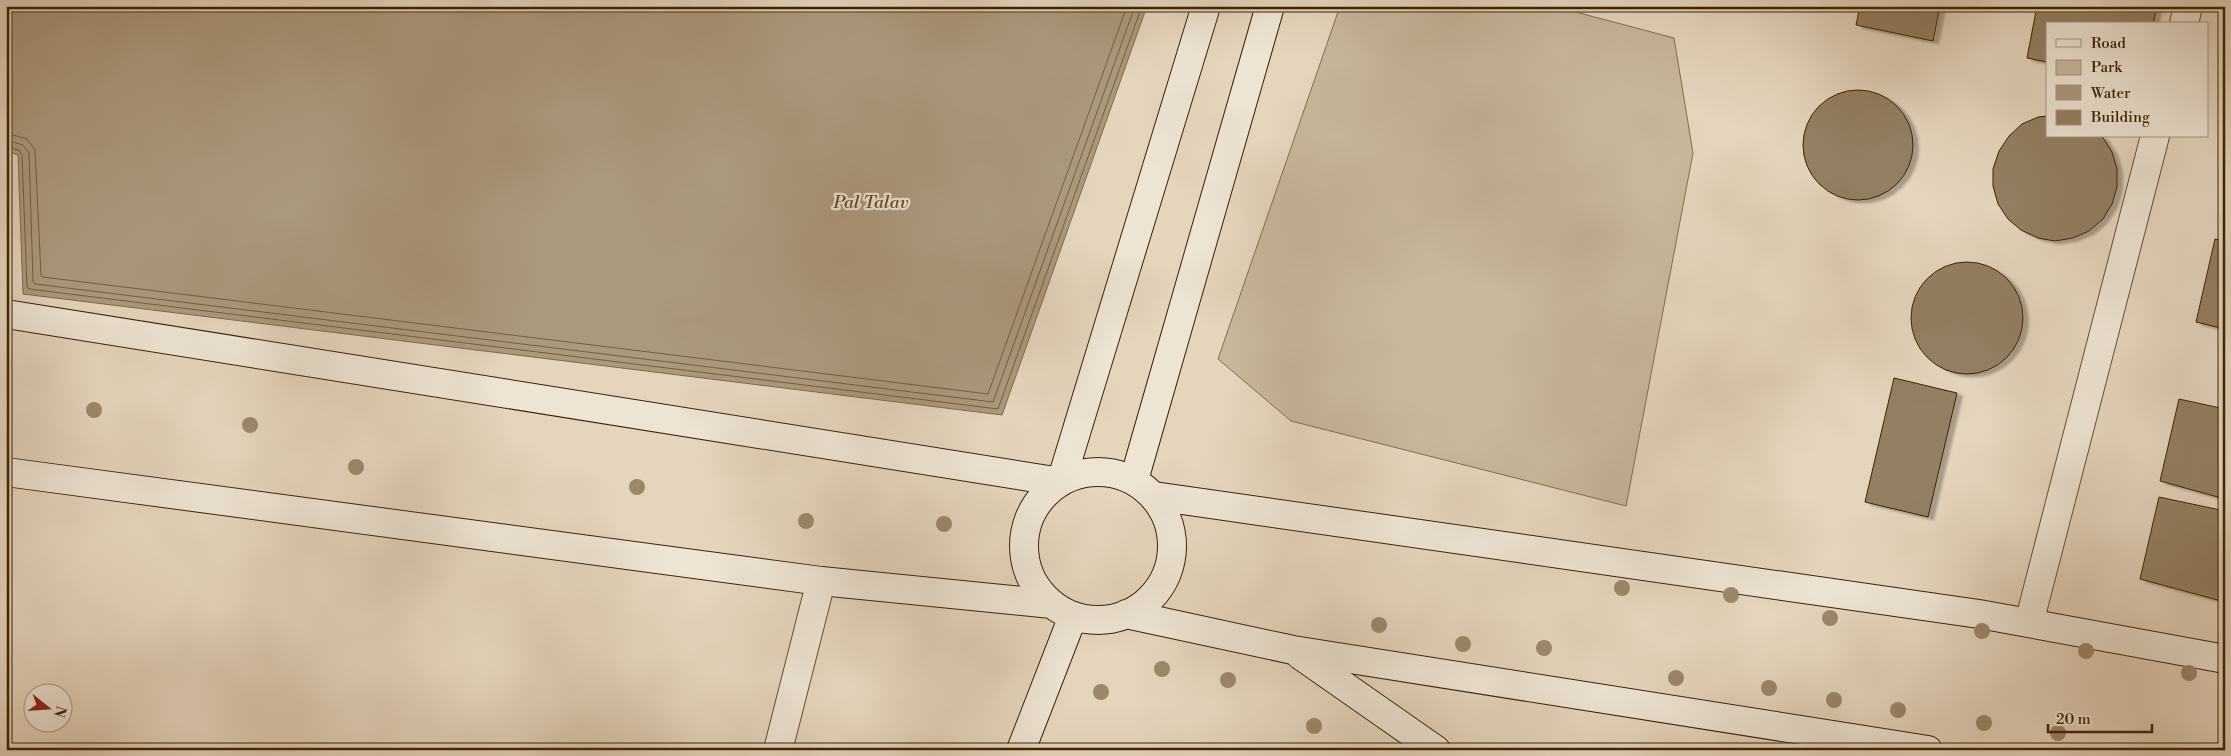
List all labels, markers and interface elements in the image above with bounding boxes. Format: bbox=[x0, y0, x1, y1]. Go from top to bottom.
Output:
legend bbox=[2046, 22, 2208, 138]
text: Road bbox=[2091, 34, 2126, 53]
text: Park bbox=[2091, 58, 2123, 77]
text: Water bbox=[2090, 84, 2131, 103]
text: Building bbox=[2090, 108, 2150, 127]
water label: Pal Talav bbox=[833, 191, 908, 214]
north arrow bbox=[22, 684, 72, 734]
scale bar bbox=[2048, 701, 2152, 733]
text: N bbox=[49, 704, 70, 719]
text: 20 m bbox=[2056, 710, 2091, 729]

